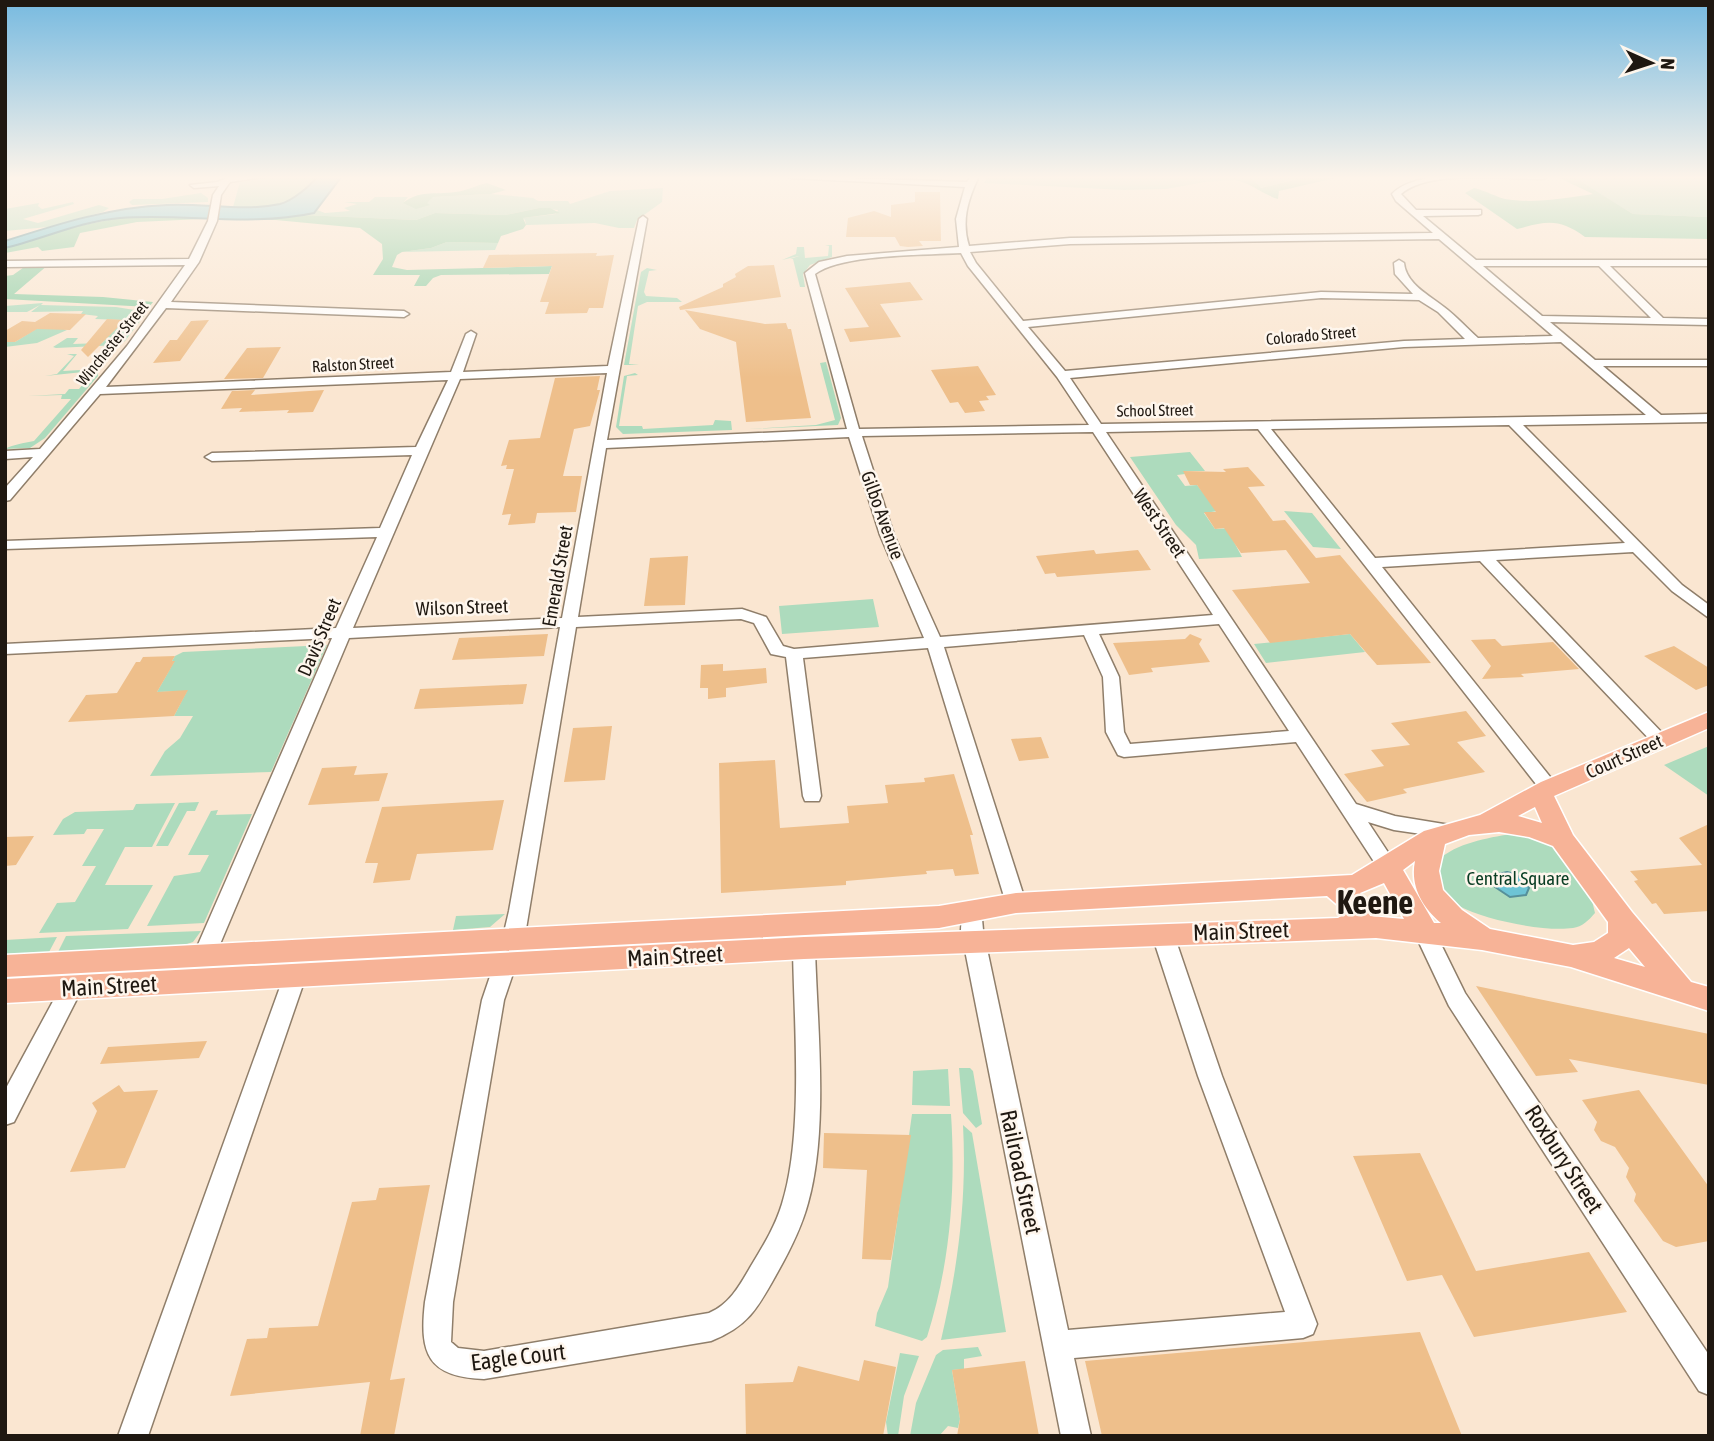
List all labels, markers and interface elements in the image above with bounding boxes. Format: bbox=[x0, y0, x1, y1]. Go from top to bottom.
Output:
north arrow bbox=[1616, 28, 1686, 98]
text: N bbox=[1657, 58, 1679, 70]
street label: Winchester Street bbox=[72, 297, 152, 389]
street label: Colorado Street bbox=[1265, 322, 1357, 348]
street label: Ralston Street bbox=[311, 353, 395, 375]
street label: School Street bbox=[1116, 400, 1194, 420]
street label: Gilbo Avenue bbox=[857, 468, 909, 562]
street label: West Street bbox=[1129, 484, 1191, 562]
street label: Emerald Street bbox=[537, 524, 577, 628]
street label: Wilson Street bbox=[415, 594, 509, 620]
street label: Davis Street bbox=[293, 595, 345, 679]
street label: Court Street bbox=[1582, 729, 1666, 783]
park label: Central Square bbox=[1467, 867, 1569, 889]
district label: Keene bbox=[1337, 883, 1413, 921]
street label: Main Street bbox=[1192, 916, 1290, 946]
street label: Main Street bbox=[626, 941, 724, 971]
street label: Main Street bbox=[60, 971, 158, 1001]
street label: Roxbury Street bbox=[1520, 1100, 1608, 1218]
street label: Railroad Street bbox=[995, 1107, 1047, 1237]
street label: Eagle Court bbox=[469, 1338, 567, 1376]

